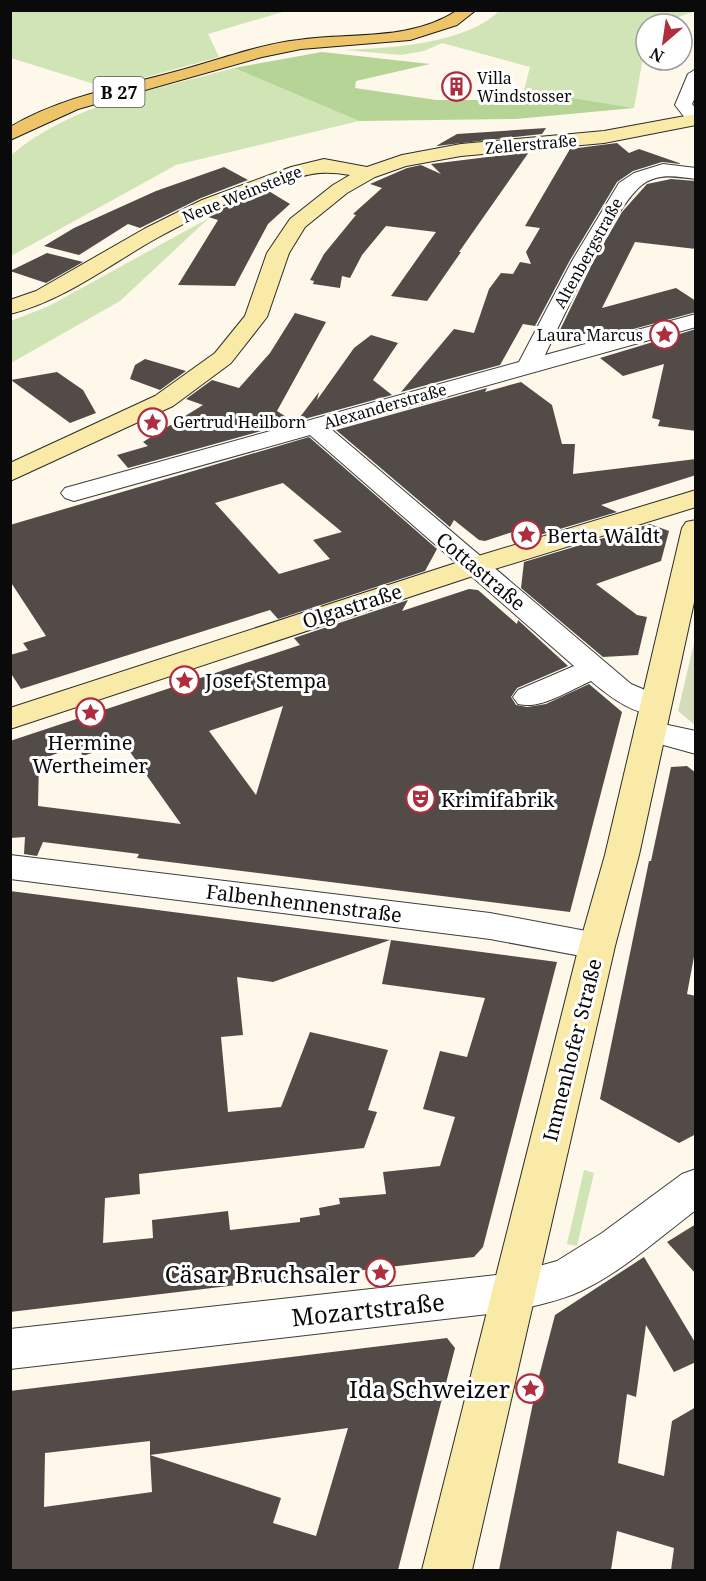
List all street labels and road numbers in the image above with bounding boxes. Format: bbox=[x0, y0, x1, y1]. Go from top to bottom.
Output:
road number: B 27 bbox=[94, 77, 144, 107]
street label: Zellerstraße bbox=[484, 129, 578, 159]
street label: Neue Weinsteige bbox=[179, 160, 305, 228]
street label: Altenbergstraße bbox=[548, 194, 628, 312]
street label: Alexanderstraße bbox=[321, 378, 449, 434]
street label: Cottastraße bbox=[431, 526, 531, 616]
street label: Olgastraße bbox=[299, 577, 405, 635]
street label: Falbenhennenstraße bbox=[205, 878, 403, 928]
street label: Immenhofer Straße bbox=[536, 956, 608, 1144]
street label: Mozartstraße bbox=[290, 1285, 446, 1333]

